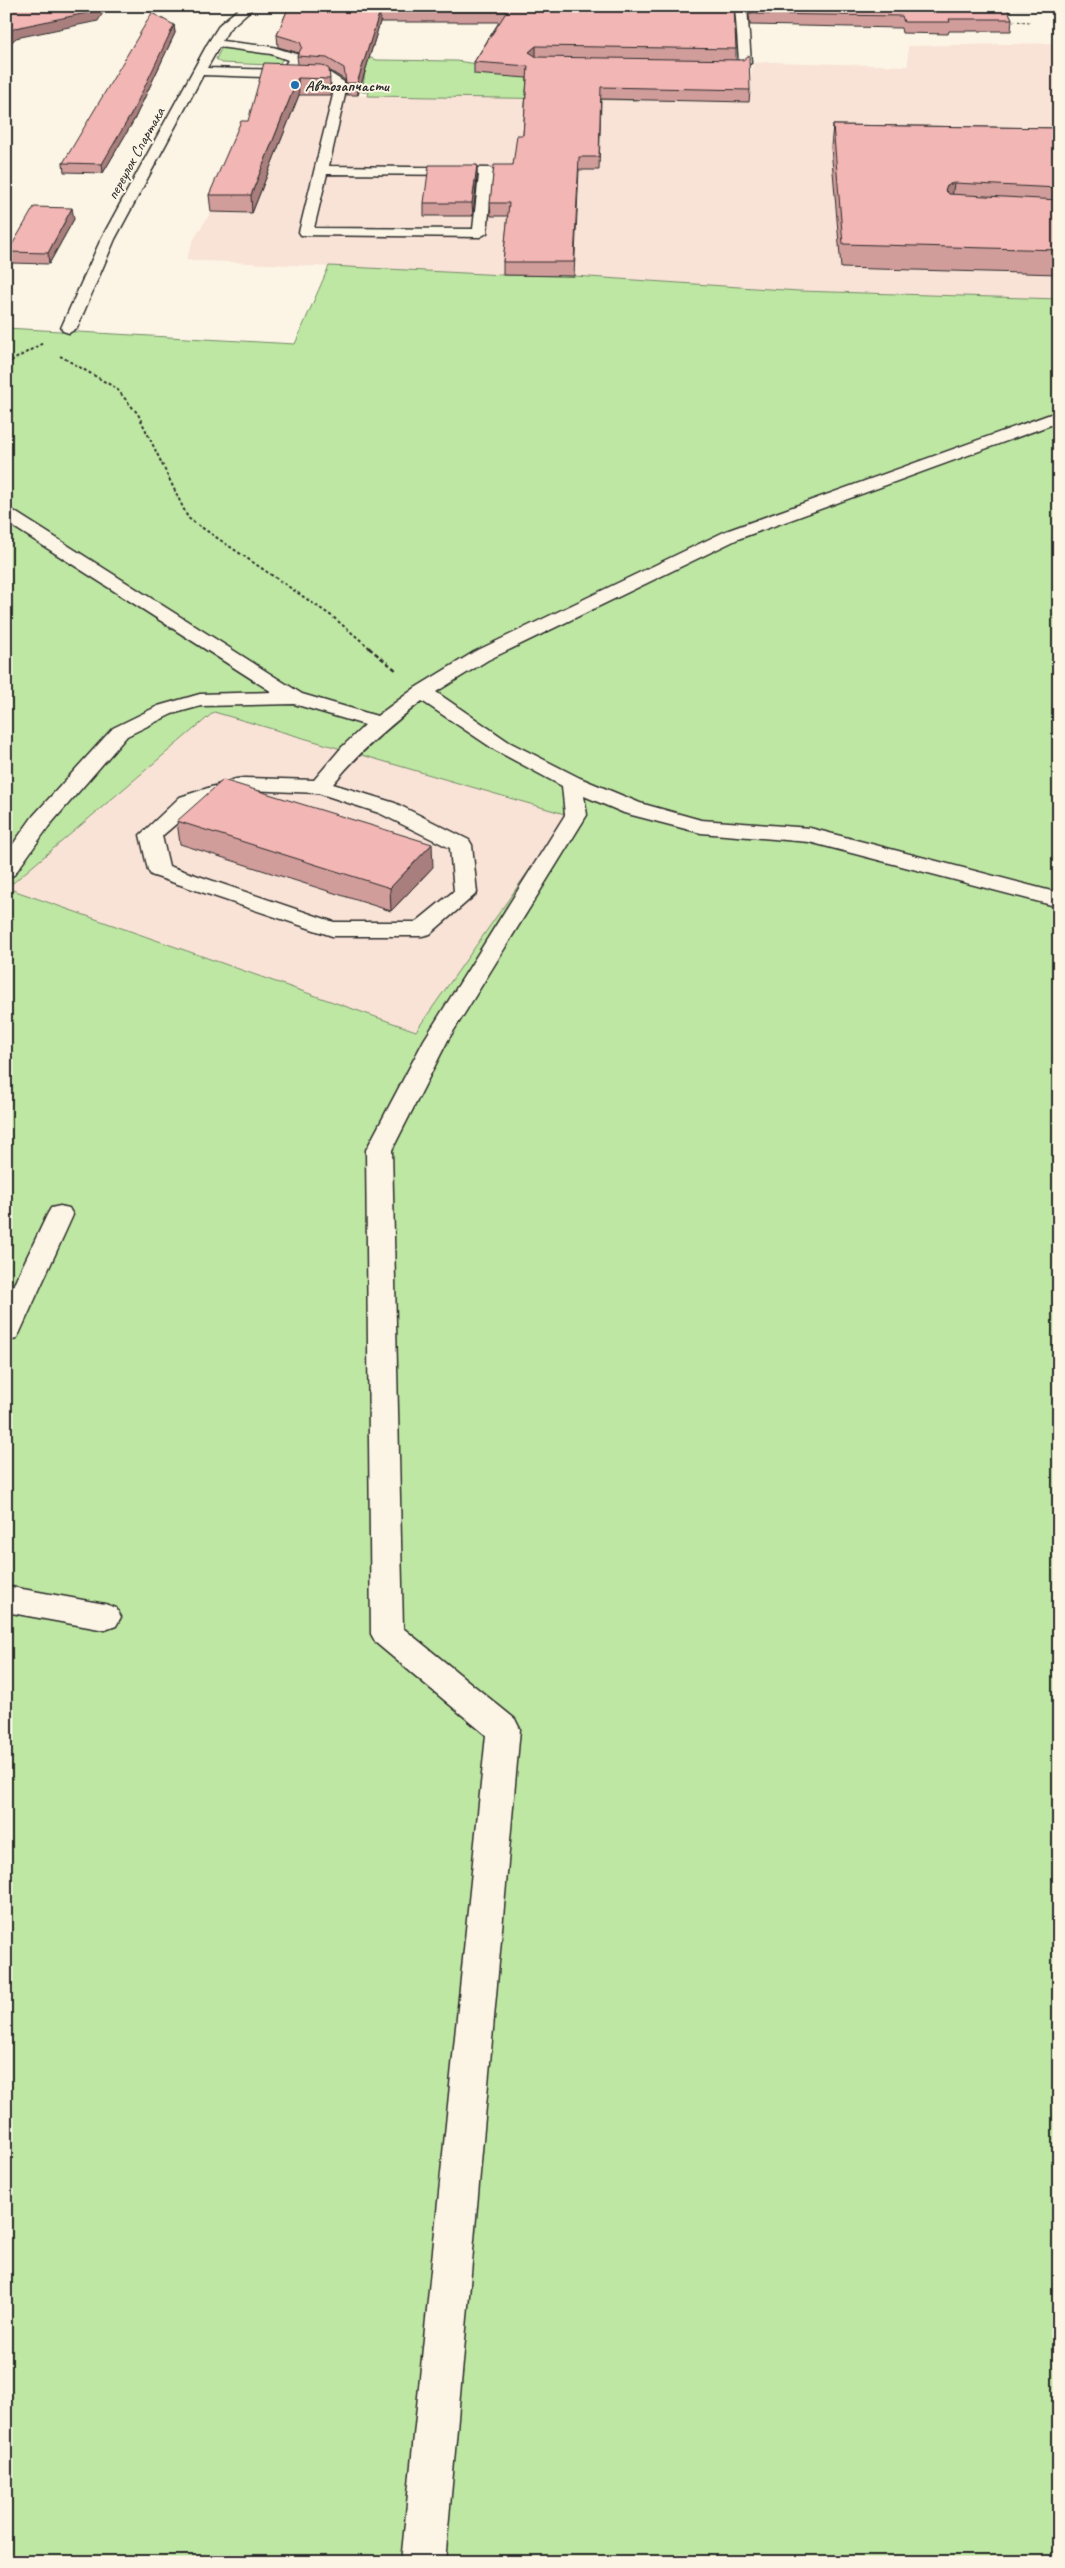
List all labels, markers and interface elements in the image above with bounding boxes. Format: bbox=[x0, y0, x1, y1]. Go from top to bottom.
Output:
place label: Автозапчасти bbox=[305, 76, 390, 96]
marker: Автозапчасти bbox=[289, 79, 301, 91]
street label: переулок Спартака bbox=[102, 103, 170, 203]

